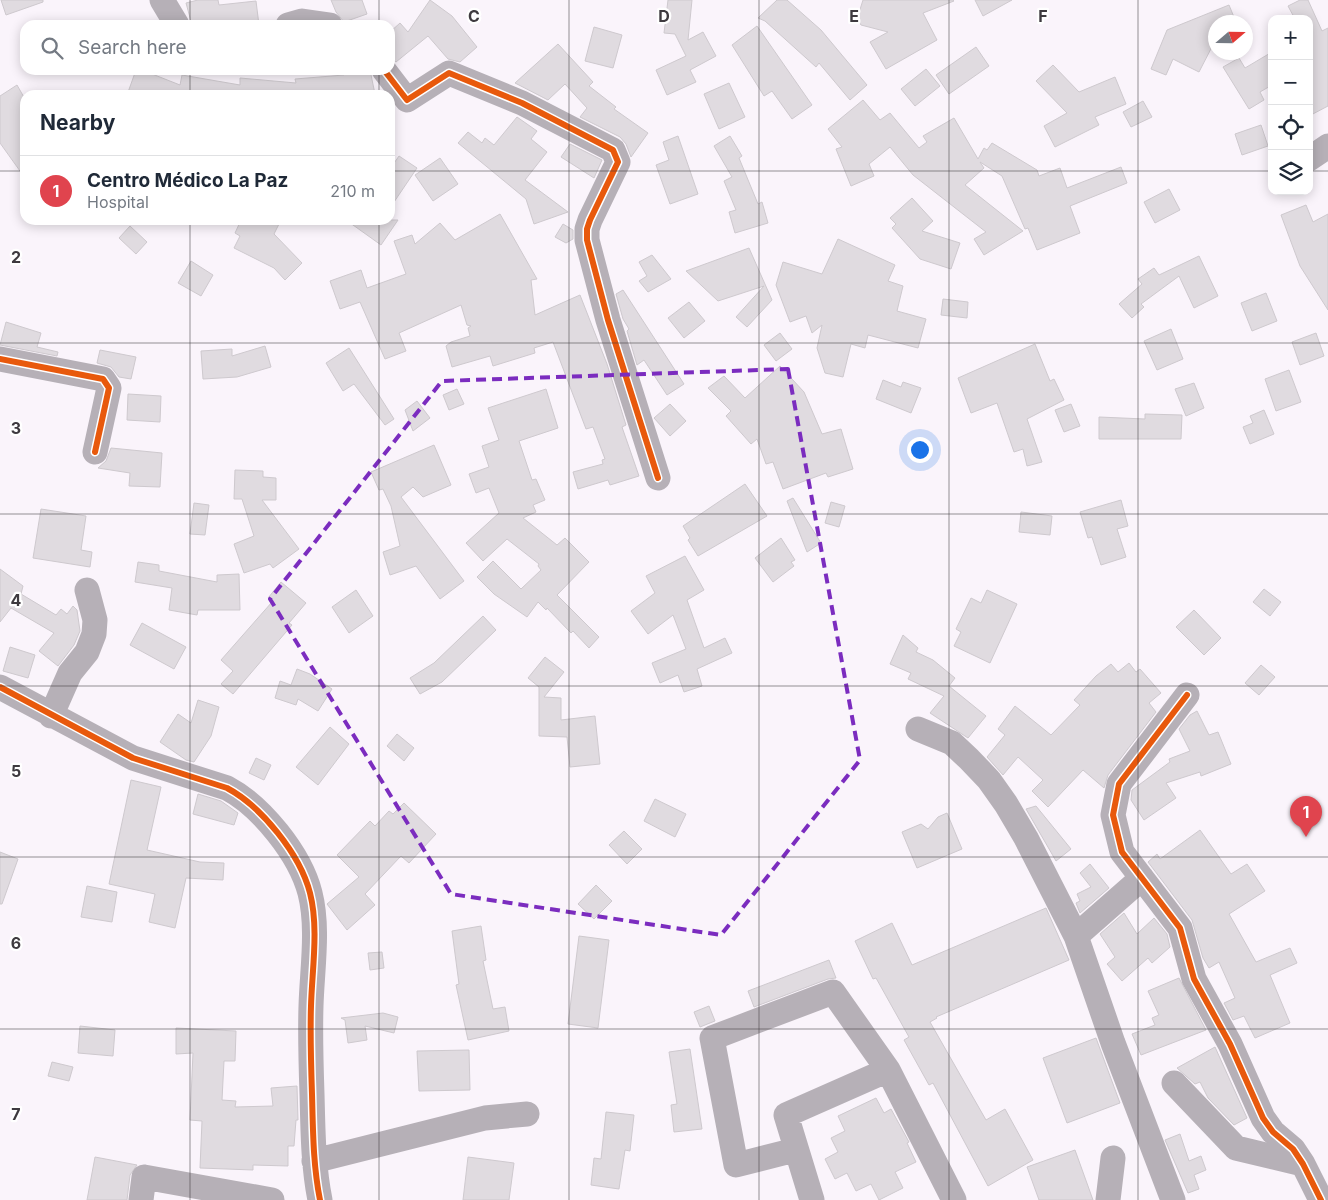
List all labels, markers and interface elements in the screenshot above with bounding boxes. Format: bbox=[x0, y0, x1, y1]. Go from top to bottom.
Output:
text: C bbox=[468, 6, 480, 26]
text: D bbox=[658, 6, 670, 26]
text: E bbox=[849, 6, 859, 26]
text: F bbox=[1038, 6, 1048, 26]
north arrow bbox=[1208, 15, 1253, 60]
map controls bbox=[1268, 15, 1313, 195]
button: + bbox=[1268, 15, 1313, 60]
search box bbox=[20, 20, 395, 75]
icon: search bbox=[38, 34, 66, 62]
text: Search here bbox=[78, 36, 187, 59]
button: − bbox=[1268, 60, 1313, 105]
button: locate bbox=[1268, 105, 1313, 150]
text: Nearby bbox=[40, 110, 115, 135]
button: layers bbox=[1268, 150, 1313, 195]
text: Centro Médico La Paz bbox=[87, 169, 288, 192]
text: 1 bbox=[53, 181, 59, 201]
text: 210 m bbox=[330, 181, 375, 201]
text: Hospital bbox=[87, 192, 149, 212]
text: 2 bbox=[11, 247, 21, 267]
text: 3 bbox=[11, 418, 21, 438]
your location bbox=[907, 437, 933, 463]
text: 4 bbox=[11, 590, 22, 610]
text: 5 bbox=[11, 761, 21, 781]
pin: 1 bbox=[1290, 796, 1322, 837]
text: 6 bbox=[11, 933, 21, 953]
text: 7 bbox=[11, 1104, 21, 1124]

